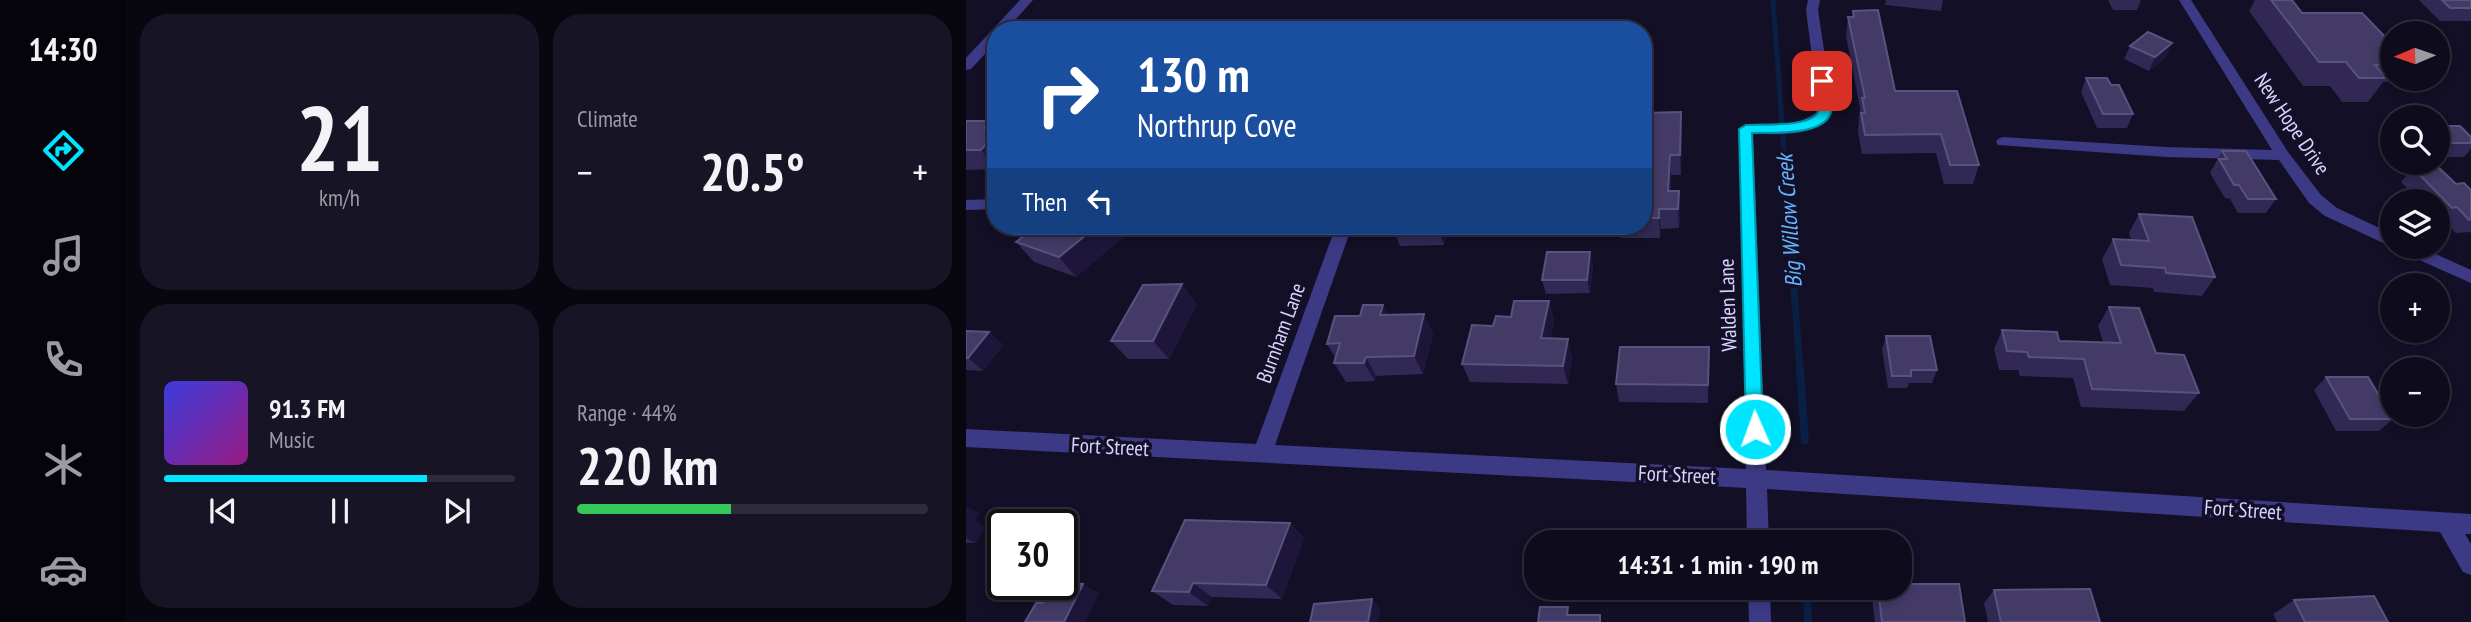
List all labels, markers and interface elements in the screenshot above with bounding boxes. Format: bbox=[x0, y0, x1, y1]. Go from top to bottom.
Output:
north arrow bbox=[2380, 21, 2450, 91]
map controls bbox=[2380, 21, 2450, 427]
text: 14:30 bbox=[28, 28, 98, 70]
text: 130 m bbox=[1137, 42, 1250, 106]
icon: right bbox=[1022, 49, 1113, 140]
pin bbox=[1792, 51, 1852, 111]
icon: arrive bbox=[1803, 62, 1841, 100]
street label: New Hope Drive bbox=[2249, 68, 2336, 180]
text: 21 bbox=[296, 78, 383, 196]
text: Climate bbox=[577, 104, 638, 133]
text: Northrup Cove bbox=[1137, 104, 1297, 146]
button: search bbox=[2380, 105, 2450, 175]
icon: directions bbox=[39, 126, 88, 175]
text: 20.5° bbox=[700, 138, 805, 205]
text: − bbox=[577, 147, 593, 196]
text: + bbox=[912, 147, 928, 196]
water label: Big Willow Creek bbox=[1769, 150, 1808, 289]
icon: left bbox=[1081, 182, 1119, 220]
text: km/h bbox=[319, 183, 360, 212]
text: Then bbox=[1022, 185, 1067, 218]
button: layers bbox=[2380, 189, 2450, 259]
icon: music bbox=[39, 231, 88, 280]
street label: Walden Lane bbox=[1712, 258, 1743, 352]
button: + bbox=[2380, 273, 2450, 343]
street label: Burnham Lane bbox=[1250, 279, 1311, 387]
icon: phone bbox=[39, 335, 88, 384]
button: − bbox=[2380, 357, 2450, 427]
text: 91.3 FM bbox=[269, 392, 345, 425]
position arrow bbox=[1718, 392, 1792, 466]
text: Range · 44% bbox=[577, 398, 677, 427]
text: Music bbox=[269, 425, 315, 454]
street label: Fort Street bbox=[1071, 431, 1150, 462]
text: 220 km bbox=[577, 432, 718, 499]
icon: climate bbox=[39, 440, 88, 489]
street label: Fort Street bbox=[1638, 459, 1717, 490]
icon: previous bbox=[204, 492, 242, 530]
icon: pause bbox=[321, 492, 359, 530]
icon: next bbox=[438, 492, 476, 530]
street label: Fort Street bbox=[2203, 493, 2283, 526]
speed limit sign: 30 bbox=[987, 509, 1078, 600]
icon: car bbox=[39, 545, 88, 594]
text: 14:31 · 1 min · 190 m bbox=[1618, 548, 1818, 581]

